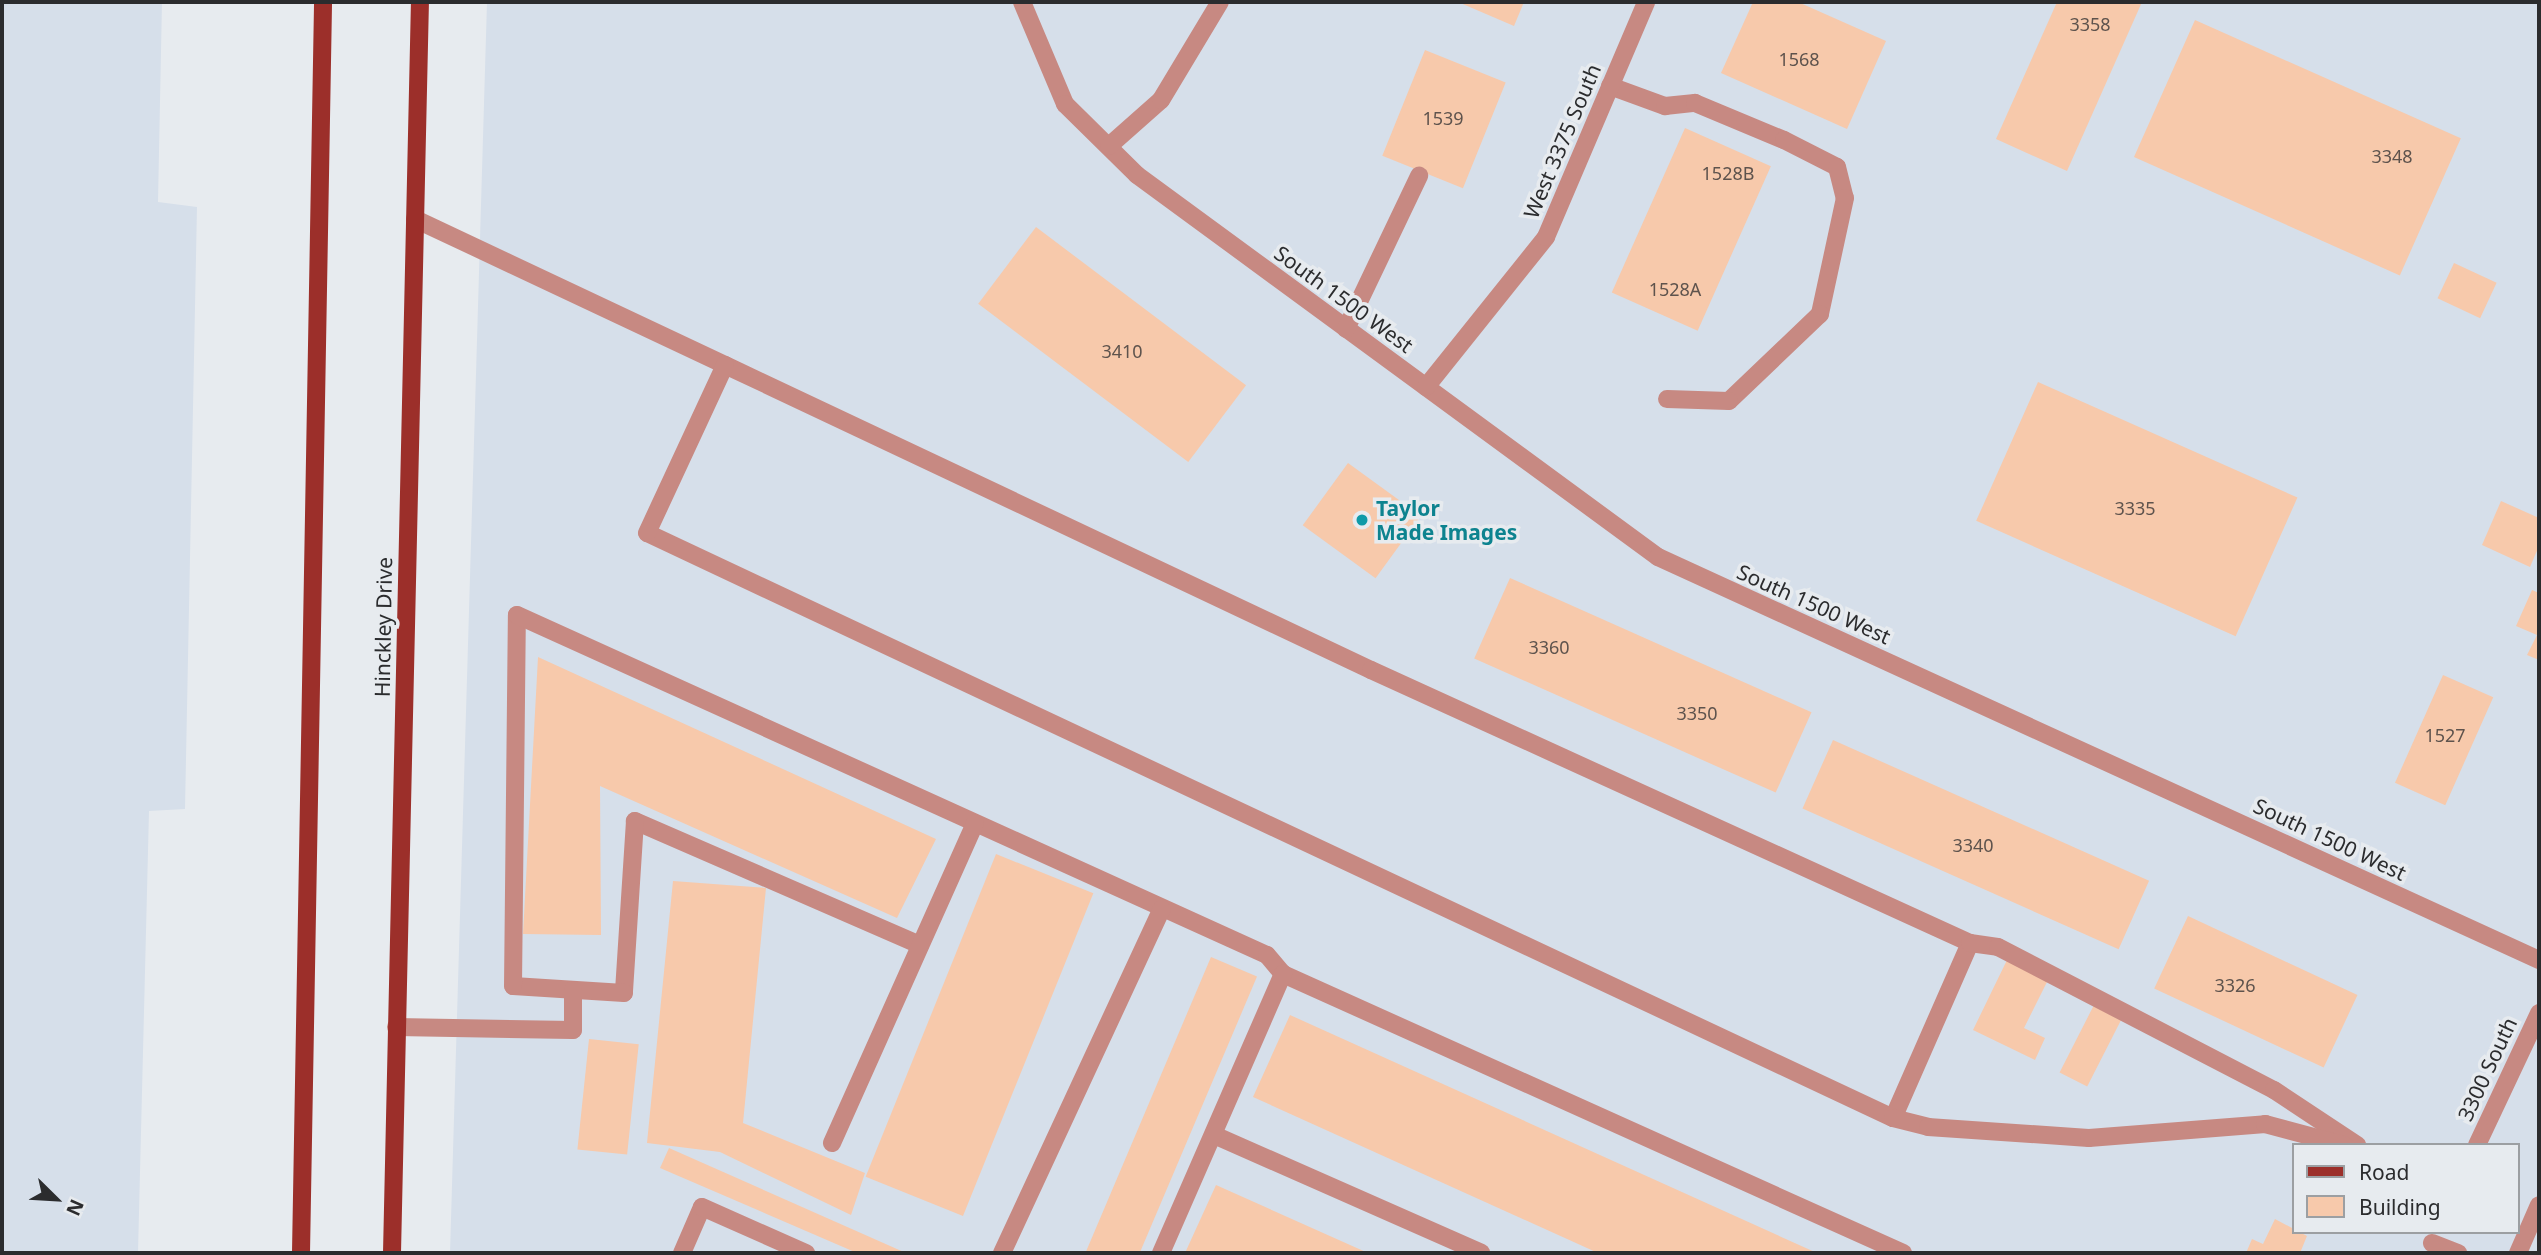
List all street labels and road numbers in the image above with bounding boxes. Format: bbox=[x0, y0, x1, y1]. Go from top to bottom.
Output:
street label: West 3375 South bbox=[1518, 60, 1606, 222]
street label: South 1500 West bbox=[1270, 240, 1418, 358]
street label: Hinckley Drive bbox=[369, 557, 397, 697]
street label: South 1500 West bbox=[1733, 559, 1895, 649]
street label: South 1500 West bbox=[2250, 793, 2410, 885]
street label: 3300 South bbox=[2452, 1013, 2522, 1125]

